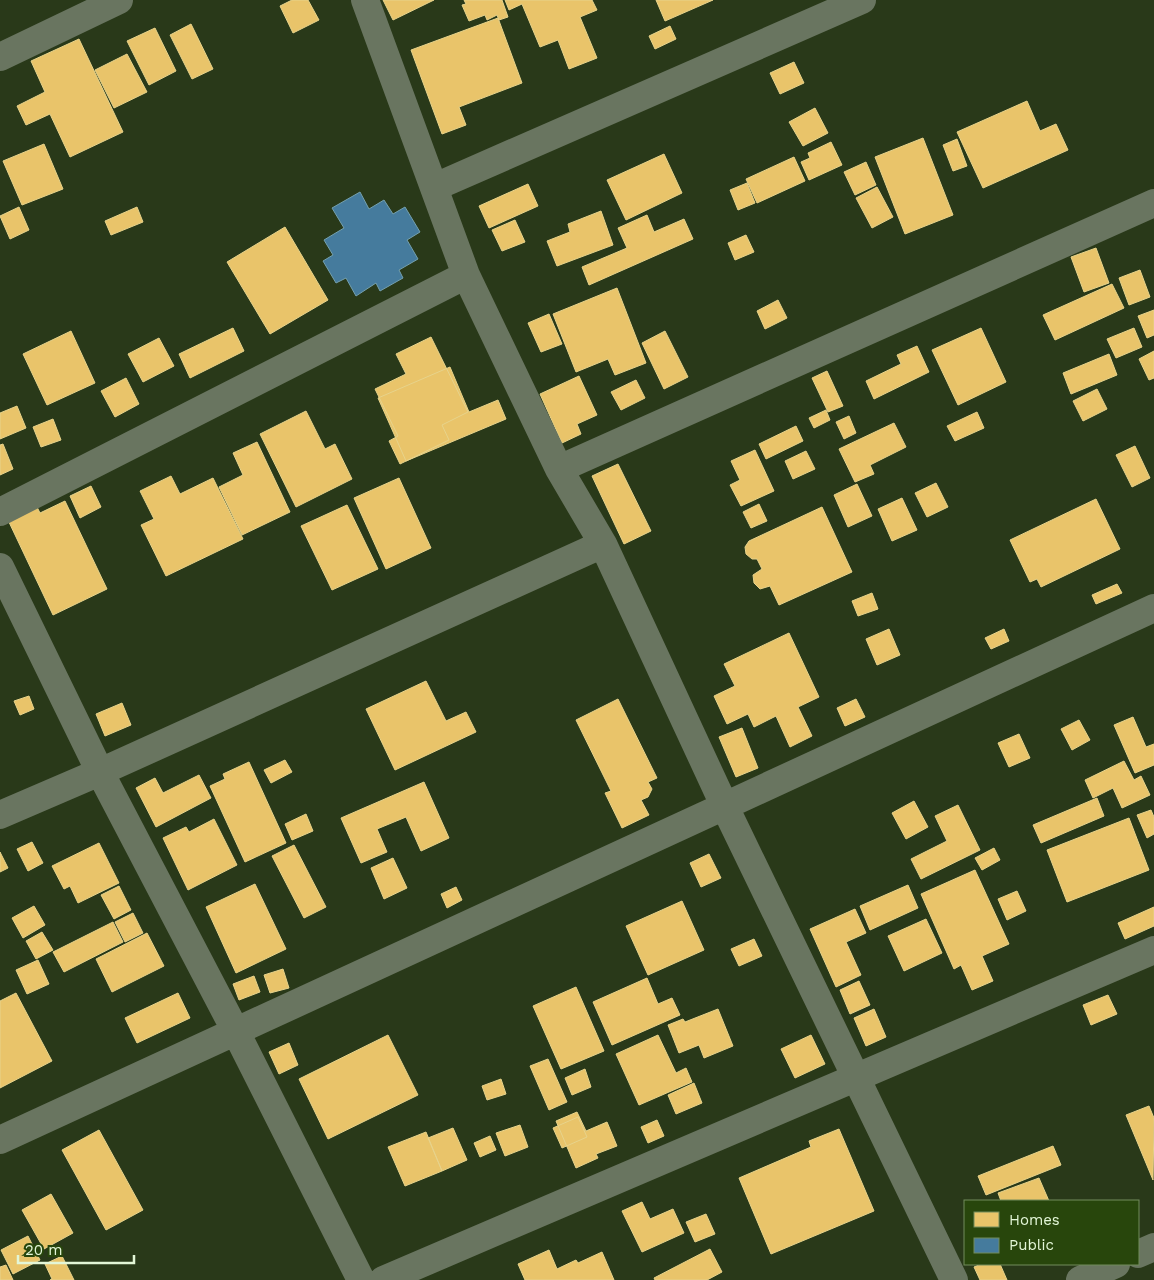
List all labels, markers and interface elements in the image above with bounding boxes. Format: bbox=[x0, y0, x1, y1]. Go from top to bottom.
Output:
legend bbox=[964, 1200, 1139, 1265]
text: Homes bbox=[1009, 1211, 1060, 1229]
scale bar bbox=[18, 1232, 134, 1264]
text: Public bbox=[1009, 1236, 1054, 1254]
text: 20 m bbox=[25, 1241, 63, 1259]

